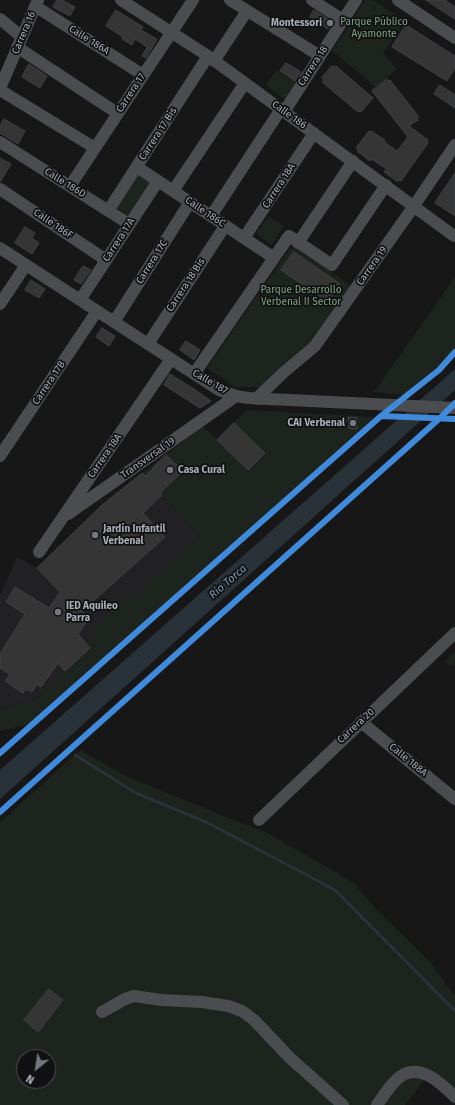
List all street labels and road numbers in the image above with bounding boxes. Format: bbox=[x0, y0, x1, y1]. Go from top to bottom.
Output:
street label: Carrera 16 bbox=[10, 10, 38, 56]
street label: Calle 186A bbox=[66, 23, 112, 57]
street label: Carrera 18 bbox=[296, 44, 330, 88]
street label: Carrera 17 bbox=[114, 71, 148, 115]
street label: Calle 186 bbox=[269, 98, 309, 132]
street label: Carrera 17 Bis bbox=[137, 105, 179, 163]
street label: Carrera 18A bbox=[260, 161, 298, 211]
street label: Calle 186D bbox=[42, 166, 88, 200]
street label: Calle 186C bbox=[183, 194, 227, 230]
street label: Calle 186F bbox=[31, 206, 75, 242]
street label: Carrera 17A bbox=[100, 216, 138, 264]
street label: Carrera 17C bbox=[134, 238, 170, 286]
street label: Carrera 19 bbox=[354, 244, 390, 288]
street label: Carrera 18 Bis bbox=[164, 256, 208, 314]
street label: Carrera 17B bbox=[30, 359, 68, 407]
street label: Calle 187 bbox=[190, 367, 230, 397]
street label: Carrera 18A bbox=[85, 432, 125, 480]
street label: Transversal 19 bbox=[119, 435, 177, 481]
street label: Carrera 20 bbox=[335, 706, 377, 746]
street label: Calle 188A bbox=[386, 741, 430, 779]

